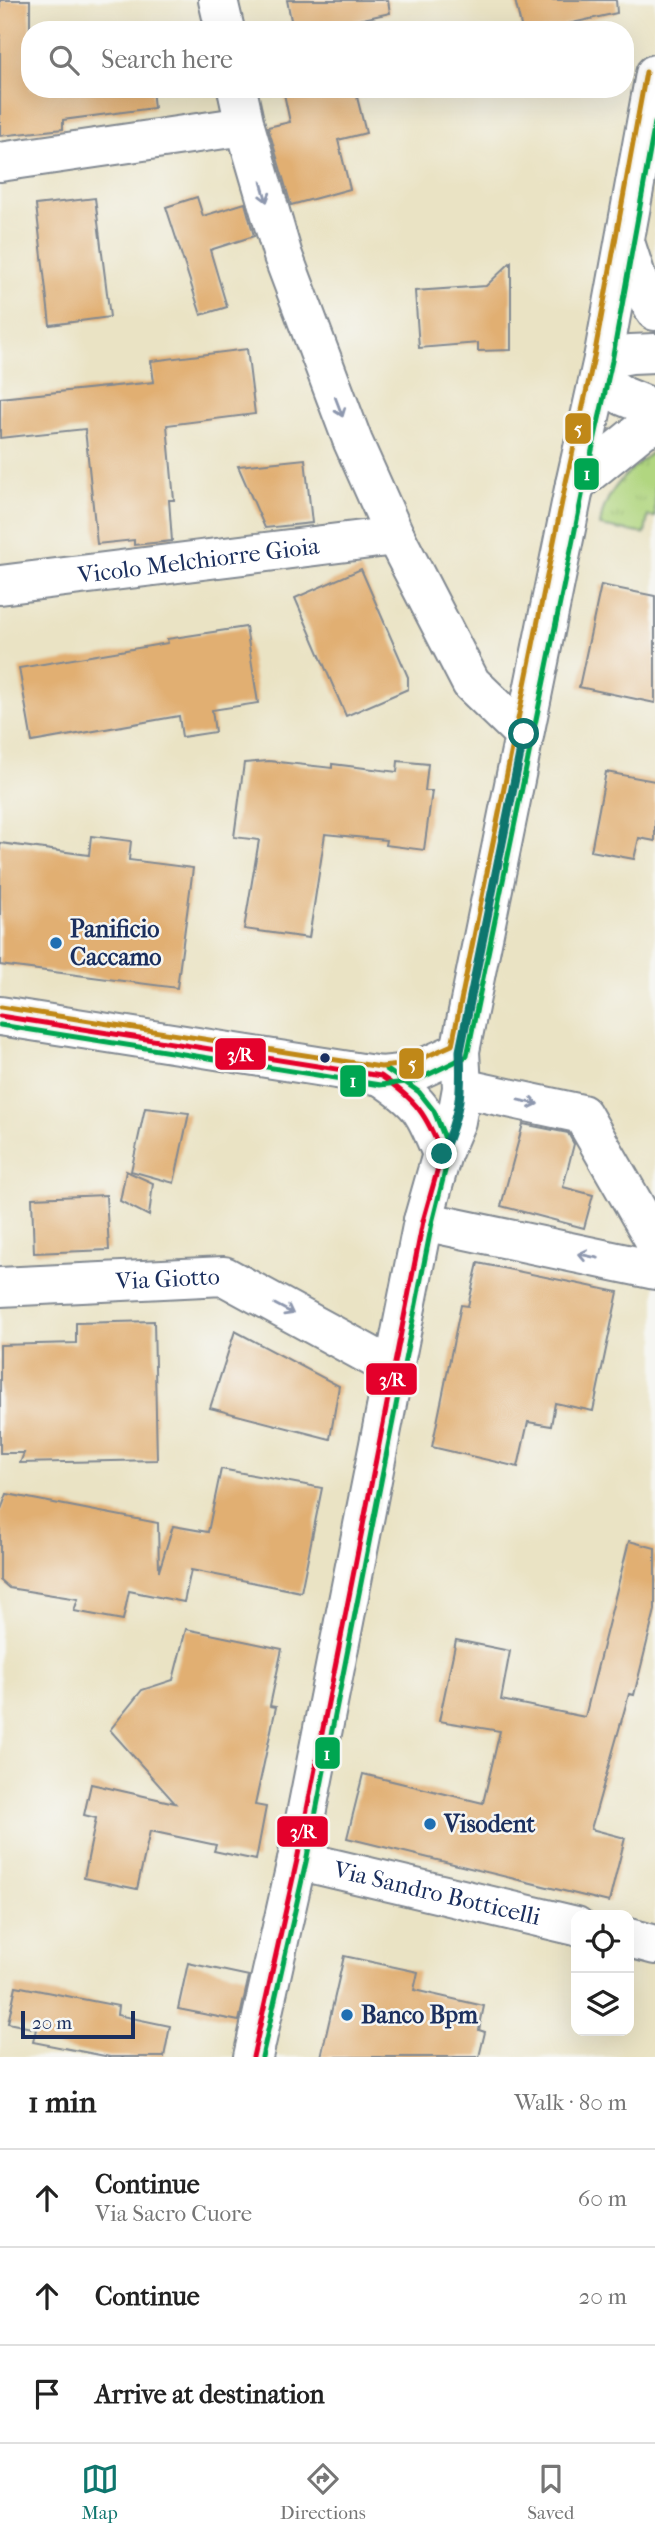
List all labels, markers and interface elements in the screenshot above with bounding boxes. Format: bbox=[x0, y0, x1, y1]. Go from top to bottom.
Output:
search box bbox=[21, 21, 634, 98]
icon: search bbox=[45, 41, 83, 79]
text: Search here bbox=[101, 44, 233, 75]
one-way arrow bbox=[259, 181, 272, 203]
one-way arrow bbox=[334, 395, 347, 417]
line badge: 5 bbox=[564, 412, 592, 445]
text: 5 bbox=[574, 418, 582, 440]
line badge: 1 bbox=[573, 457, 600, 491]
text: 1 bbox=[584, 463, 590, 485]
street label: Vicolo Melchiorre Gioia bbox=[75, 531, 322, 589]
route start bbox=[508, 718, 539, 749]
place label: Panificio Caccamo bbox=[70, 915, 162, 971]
marker: Panificio Caccamo bbox=[48, 935, 64, 951]
line badge: 3/R bbox=[214, 1037, 267, 1071]
text: 3/R bbox=[227, 1044, 254, 1066]
line badge: 5 bbox=[398, 1047, 425, 1080]
unlabelled marker bbox=[318, 1051, 332, 1065]
text: 5 bbox=[408, 1053, 416, 1075]
line badge: 1 bbox=[339, 1064, 367, 1098]
text: 1 bbox=[350, 1070, 356, 1092]
one-way arrow bbox=[516, 1096, 539, 1110]
route end bbox=[426, 1138, 457, 1169]
one-way arrow bbox=[577, 1248, 600, 1262]
street label: Via Giotto bbox=[114, 1262, 221, 1295]
one-way arrow bbox=[273, 1303, 294, 1316]
line badge: 3/R bbox=[365, 1362, 418, 1396]
text: 3/R bbox=[379, 1369, 406, 1391]
line badge: 1 bbox=[314, 1736, 341, 1770]
text: 1 bbox=[324, 1743, 330, 1765]
place label: Visodent bbox=[443, 1810, 535, 1838]
line badge: 3/R bbox=[276, 1815, 329, 1848]
marker: Visodent bbox=[422, 1816, 438, 1832]
text: 3/R bbox=[290, 1821, 317, 1843]
street label: Via Sandro Botticelli bbox=[330, 1855, 543, 1931]
map controls bbox=[571, 1910, 634, 2036]
button: locate bbox=[571, 1910, 634, 1973]
button: layers bbox=[571, 1973, 634, 2036]
place label: Banco Bpm bbox=[361, 2001, 479, 2029]
marker: Banco Bpm bbox=[339, 2007, 355, 2023]
scale bar bbox=[21, 2008, 135, 2040]
text: 20 m bbox=[32, 2012, 72, 2034]
text: 1 min bbox=[28, 2085, 96, 2120]
text: Walk · 80 m bbox=[514, 2089, 627, 2116]
text: Continue bbox=[95, 2169, 200, 2200]
icon: ahead bbox=[28, 2179, 66, 2217]
text: 60 m bbox=[578, 2185, 627, 2212]
text: Via Sacro Cuore bbox=[95, 2200, 252, 2227]
icon: ahead bbox=[28, 2277, 66, 2315]
text: Continue bbox=[95, 2281, 200, 2312]
text: 20 m bbox=[578, 2283, 627, 2310]
icon: arrive bbox=[28, 2375, 66, 2413]
text: Arrive at destination bbox=[95, 2379, 325, 2410]
tab: Map bbox=[81, 2460, 119, 2524]
tab: Directions bbox=[280, 2460, 366, 2524]
tab: Saved bbox=[527, 2460, 574, 2524]

